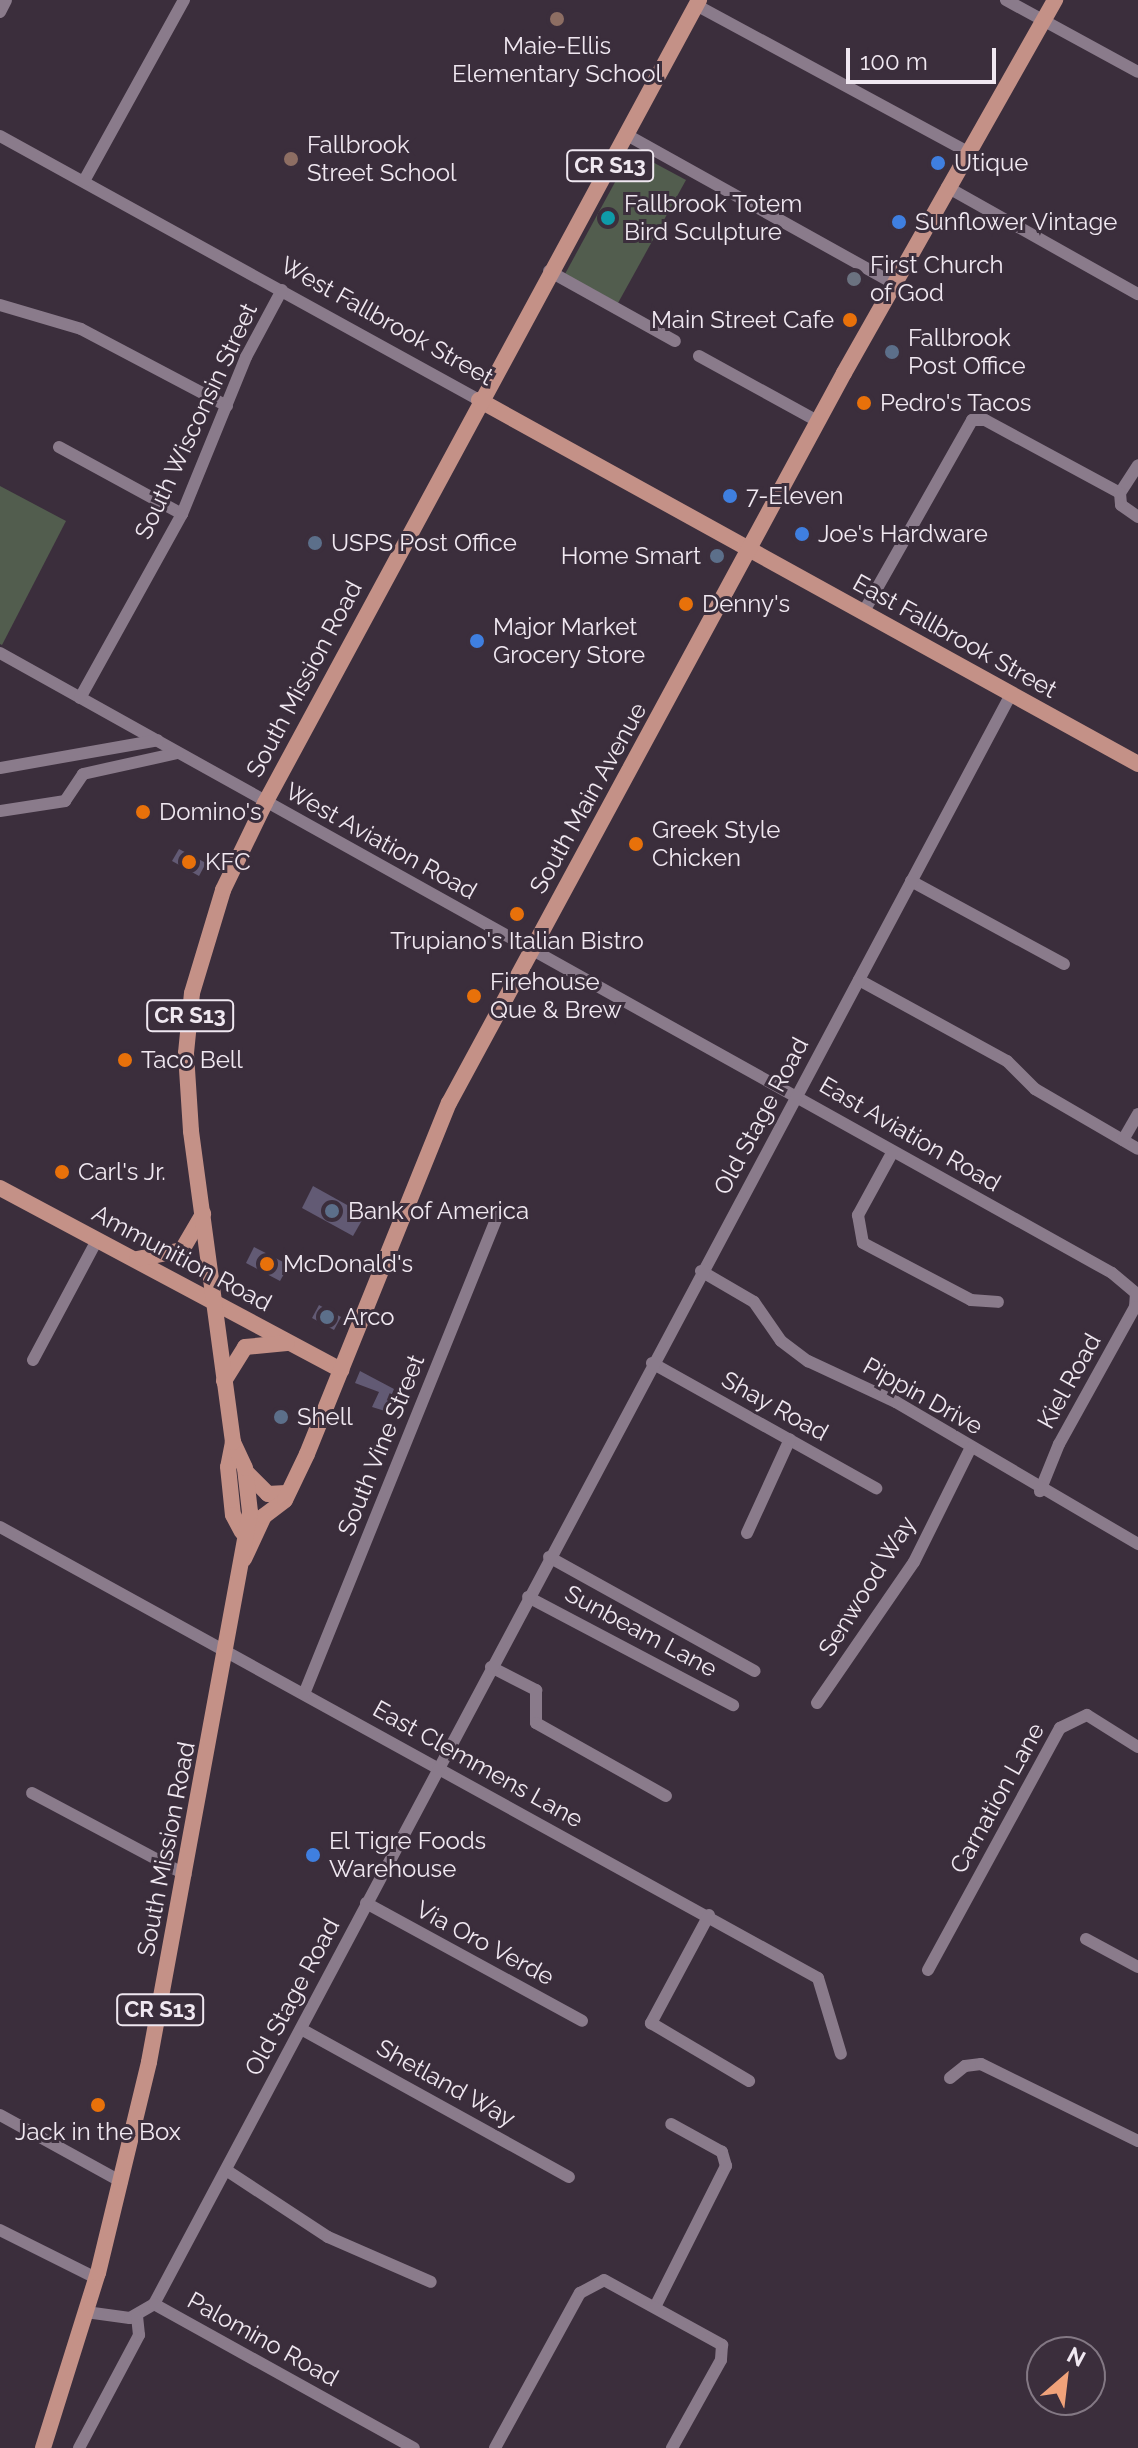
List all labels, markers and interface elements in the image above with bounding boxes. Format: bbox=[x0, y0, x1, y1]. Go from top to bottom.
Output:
marker: Maie-Ellis Elementary School bbox=[548, 10, 566, 28]
place label: Maie-Ellis Elementary School bbox=[452, 32, 662, 88]
scale bar bbox=[850, 32, 1000, 82]
text: 100 m bbox=[860, 47, 928, 76]
place label: Fallbrook Street School bbox=[307, 131, 456, 187]
road number: CR S13 bbox=[566, 148, 654, 184]
place label: Utique bbox=[954, 149, 1028, 177]
marker: Fallbrook Street School bbox=[282, 150, 300, 168]
marker: Utique bbox=[929, 154, 947, 172]
place label: Fallbrook Totem Bird Sculpture bbox=[624, 190, 803, 246]
place label: Sunflower Vintage bbox=[915, 208, 1119, 236]
marker: Fallbrook Totem Bird Sculpture bbox=[599, 209, 617, 227]
marker: Sunflower Vintage bbox=[890, 213, 908, 231]
street label: West Fallbrook Street bbox=[276, 251, 498, 391]
place label: First Church of God bbox=[870, 251, 1003, 307]
marker: First Church of God bbox=[845, 270, 863, 288]
street label: South Wisconsin Street bbox=[128, 298, 264, 544]
place label: Main Street Cafe bbox=[651, 306, 834, 334]
marker: Main Street Cafe bbox=[841, 311, 859, 329]
place label: Fallbrook Post Office bbox=[908, 324, 1026, 380]
marker: Fallbrook Post Office bbox=[883, 343, 901, 361]
place label: Pedro's Tacos bbox=[880, 389, 1032, 417]
marker: Pedro's Tacos bbox=[855, 394, 873, 412]
place label: 7-Eleven bbox=[746, 482, 844, 510]
marker: 7-Eleven bbox=[721, 487, 739, 505]
place label: Joe's Hardware bbox=[818, 520, 988, 548]
marker: Joe's Hardware bbox=[793, 525, 811, 543]
place label: USPS Post Office bbox=[331, 529, 517, 557]
marker: USPS Post Office bbox=[306, 534, 324, 552]
place label: Home Smart bbox=[561, 542, 701, 570]
marker: Home Smart bbox=[708, 547, 726, 565]
street label: East Fallbrook Street bbox=[848, 568, 1062, 704]
street label: South Mission Road bbox=[240, 576, 368, 782]
place label: Denny's bbox=[702, 590, 790, 618]
marker: Denny's bbox=[677, 595, 695, 613]
place label: Major Market Grocery Store bbox=[493, 613, 646, 669]
marker: Major Market Grocery Store bbox=[468, 632, 486, 650]
street label: South Main Avenue bbox=[523, 697, 653, 899]
street label: West Aviation Road bbox=[280, 776, 482, 906]
place label: Domino's bbox=[159, 798, 262, 826]
marker: Domino's bbox=[134, 803, 152, 821]
place label: Greek Style Chicken bbox=[652, 816, 780, 872]
marker: Greek Style Chicken bbox=[627, 835, 645, 853]
place label: KFC bbox=[205, 848, 251, 876]
marker: KFC bbox=[180, 853, 198, 871]
marker: Trupiano's Italian Bistro bbox=[508, 905, 526, 923]
place label: Trupiano's Italian Bistro bbox=[390, 927, 644, 955]
place label: Firehouse Que & Brew bbox=[490, 968, 622, 1024]
marker: Firehouse Que & Brew bbox=[465, 987, 483, 1005]
road number: CR S13 bbox=[146, 998, 234, 1034]
street label: Old Stage Road bbox=[708, 1033, 814, 1199]
place label: Taco Bell bbox=[141, 1046, 243, 1074]
marker: Taco Bell bbox=[116, 1051, 134, 1069]
street label: East Aviation Road bbox=[814, 1070, 1006, 1198]
place label: Carl's Jr. bbox=[78, 1158, 167, 1186]
marker: Carl's Jr. bbox=[53, 1163, 71, 1181]
place label: Bank of America bbox=[348, 1197, 530, 1225]
street label: Ammunition Road bbox=[87, 1199, 277, 1317]
marker: Bank of America bbox=[323, 1202, 341, 1220]
place label: McDonald's bbox=[283, 1250, 413, 1278]
marker: McDonald's bbox=[258, 1255, 276, 1273]
place label: Arco bbox=[343, 1303, 395, 1331]
marker: Arco bbox=[318, 1308, 336, 1326]
street label: Kiel Road bbox=[1031, 1328, 1107, 1434]
street label: South Vine Street bbox=[331, 1350, 431, 1540]
street label: Pippin Drive bbox=[858, 1351, 988, 1441]
street label: Shay Road bbox=[716, 1365, 834, 1447]
place label: Shell bbox=[297, 1403, 353, 1431]
marker: Shell bbox=[272, 1408, 290, 1426]
street label: Senwood Way bbox=[812, 1510, 922, 1662]
street label: Sunbeam Lane bbox=[560, 1579, 722, 1683]
street label: East Clemmens Lane bbox=[368, 1694, 588, 1834]
street label: Carnation Lane bbox=[944, 1718, 1050, 1878]
street label: South Mission Road bbox=[131, 1739, 201, 1959]
place label: El Tigre Foods Warehouse bbox=[329, 1827, 488, 1883]
marker: El Tigre Foods Warehouse bbox=[304, 1846, 322, 1864]
street label: Via Oro Verde bbox=[411, 1894, 559, 1992]
street label: Old Stage Road bbox=[239, 1914, 345, 2080]
road number: CR S13 bbox=[116, 1992, 204, 2028]
street label: Shetland Way bbox=[371, 2033, 521, 2133]
marker: Jack in the Box bbox=[89, 2096, 107, 2114]
place label: Jack in the Box bbox=[15, 2118, 181, 2146]
street label: Palomino Road bbox=[183, 2286, 343, 2392]
north arrow bbox=[1026, 2336, 1106, 2416]
text: N bbox=[1063, 2341, 1090, 2372]

